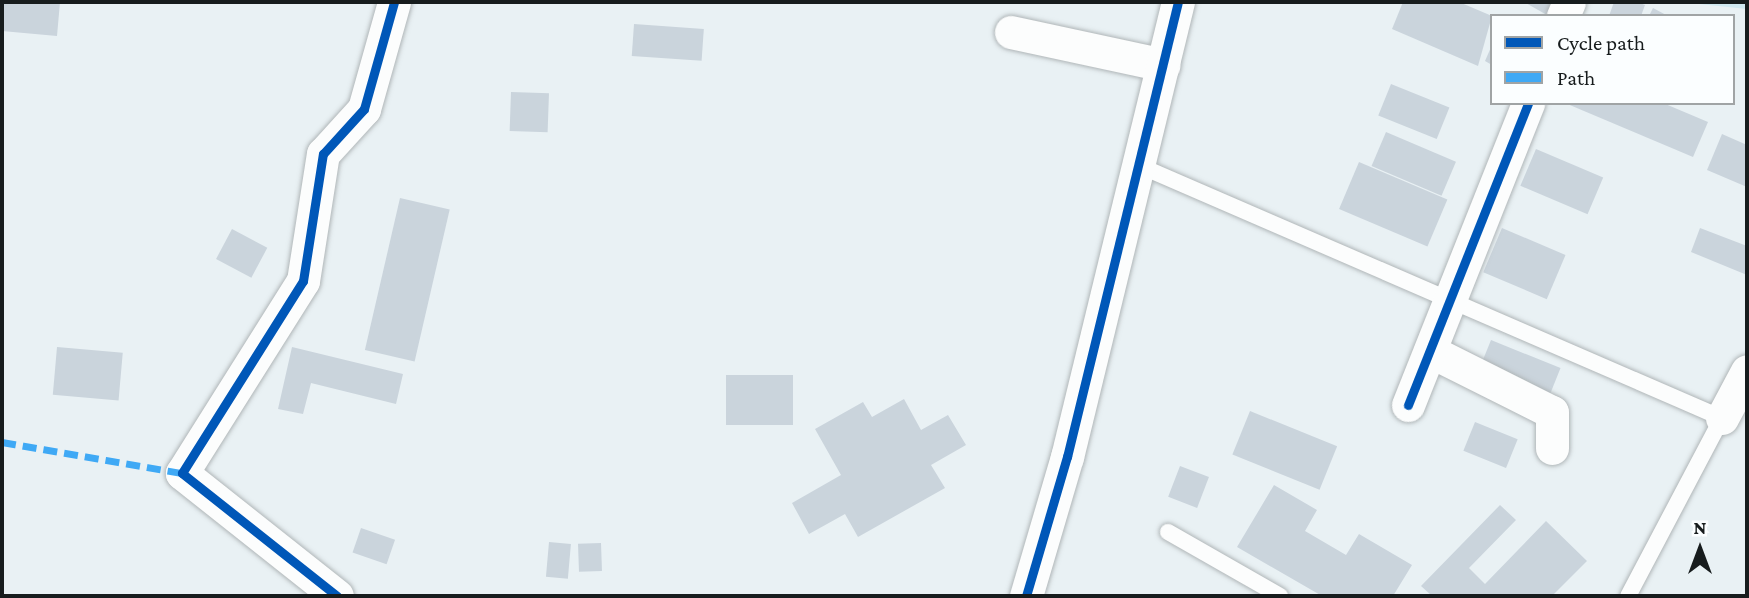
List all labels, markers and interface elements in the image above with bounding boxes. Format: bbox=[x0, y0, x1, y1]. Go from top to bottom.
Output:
legend bbox=[1490, 14, 1735, 105]
text: Cycle path bbox=[1557, 31, 1645, 55]
text: Path bbox=[1557, 66, 1595, 90]
north arrow bbox=[1665, 514, 1735, 584]
text: N bbox=[1694, 517, 1706, 538]

